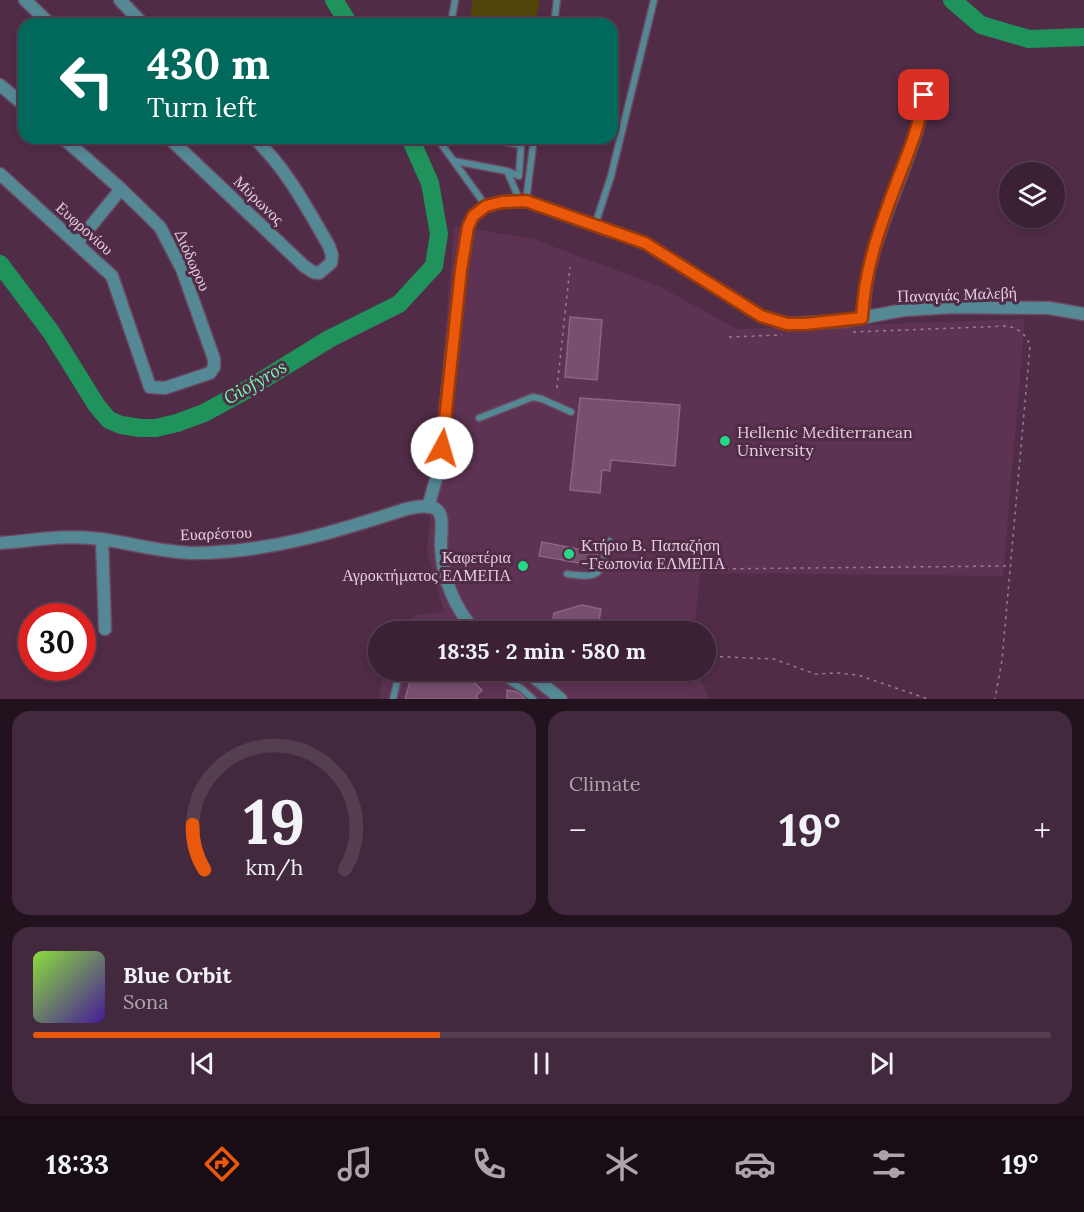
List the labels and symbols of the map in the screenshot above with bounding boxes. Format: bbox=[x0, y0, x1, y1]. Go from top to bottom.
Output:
pin bbox=[898, 69, 949, 120]
street label: Μύρωνος bbox=[230, 171, 289, 229]
street label: Ευφρονίου bbox=[52, 197, 118, 259]
street label: Διόδωρου bbox=[171, 226, 215, 294]
street label: Παναγιάς Μαλεβή bbox=[897, 282, 1017, 306]
water label: Giofyros bbox=[219, 355, 291, 409]
position arrow bbox=[410, 416, 474, 480]
place label: Hellenic Mediterranean University bbox=[737, 422, 913, 460]
marker: Hellenic Mediterranean University bbox=[718, 434, 732, 448]
street label: Ευαρέστου bbox=[180, 522, 252, 544]
place label: Κτήριο Β. Παπαζήση -Γεωπονία ΕΛΜΕΠΑ bbox=[581, 535, 726, 573]
place label: Καφετέρια Αγροκτήματος ΕΛΜΕΠΑ bbox=[342, 547, 512, 585]
marker: Κτήριο Β. Παπαζήση -Γεωπονία ΕΛΜΕΠΑ bbox=[562, 547, 576, 561]
marker: Καφετέρια Αγροκτήματος ΕΛΜΕΠΑ bbox=[516, 559, 530, 573]
speed limit sign: 30 bbox=[18, 603, 96, 681]

